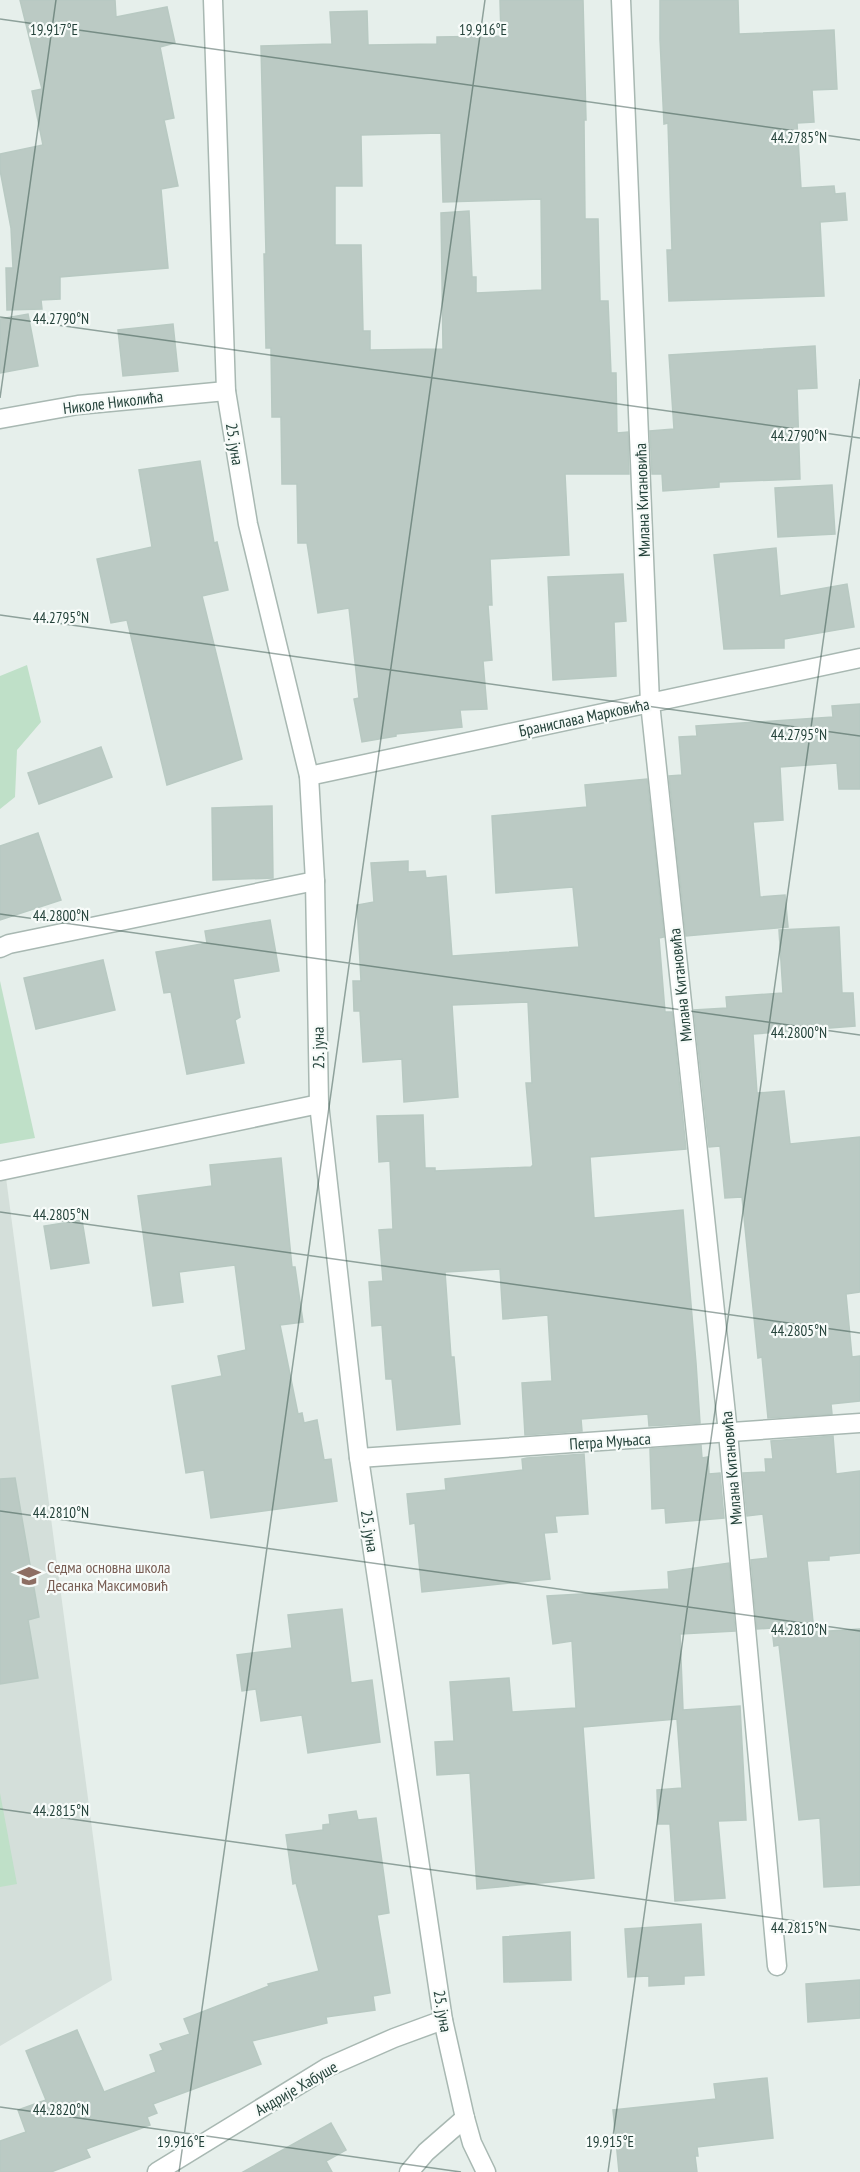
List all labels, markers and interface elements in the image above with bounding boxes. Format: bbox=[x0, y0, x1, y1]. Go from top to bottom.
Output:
text: 19.917°E bbox=[30, 20, 78, 39]
text: 19.916°E bbox=[459, 20, 507, 39]
text: 44.2785°N bbox=[771, 128, 827, 147]
text: 44.2790°N bbox=[33, 309, 89, 328]
street label: Николе Николића bbox=[62, 386, 164, 418]
street label: 25. јуна bbox=[222, 422, 248, 466]
text: 44.2790°N bbox=[771, 426, 827, 445]
street label: Милана Китановића bbox=[630, 443, 654, 557]
text: 44.2795°N bbox=[33, 608, 89, 627]
street label: Бранислава Марковића bbox=[517, 693, 651, 741]
text: 44.2795°N bbox=[771, 725, 827, 744]
text: 44.2800°N bbox=[33, 906, 89, 925]
street label: Милана Китановића bbox=[664, 927, 696, 1043]
text: 44.2800°N bbox=[771, 1023, 827, 1042]
street label: 25. јуна bbox=[308, 1027, 328, 1069]
text: 44.2805°N bbox=[33, 1205, 89, 1224]
text: 44.2805°N bbox=[771, 1321, 827, 1340]
street label: Милана Китановића bbox=[716, 1410, 746, 1526]
street label: Петра Муњаса bbox=[569, 1428, 651, 1454]
text: 44.2810°N bbox=[33, 1503, 89, 1522]
street label: 25. јуна bbox=[357, 1509, 383, 1553]
place label: Седма основна школа Десанка Максимовић bbox=[47, 1557, 170, 1595]
school or university icon: Седма основна школа Десанка Максимовић bbox=[16, 1563, 42, 1589]
text: 44.2810°N bbox=[771, 1620, 827, 1639]
text: 44.2815°N bbox=[33, 1801, 89, 1820]
text: 44.2815°N bbox=[771, 1918, 827, 1937]
street label: 25. јуна bbox=[429, 1988, 457, 2034]
street label: Андрије Хабуше bbox=[251, 2056, 341, 2120]
text: 44.2820°N bbox=[33, 2100, 89, 2119]
text: 19.916°E bbox=[157, 2132, 205, 2151]
text: 19.915°E bbox=[586, 2132, 634, 2151]

